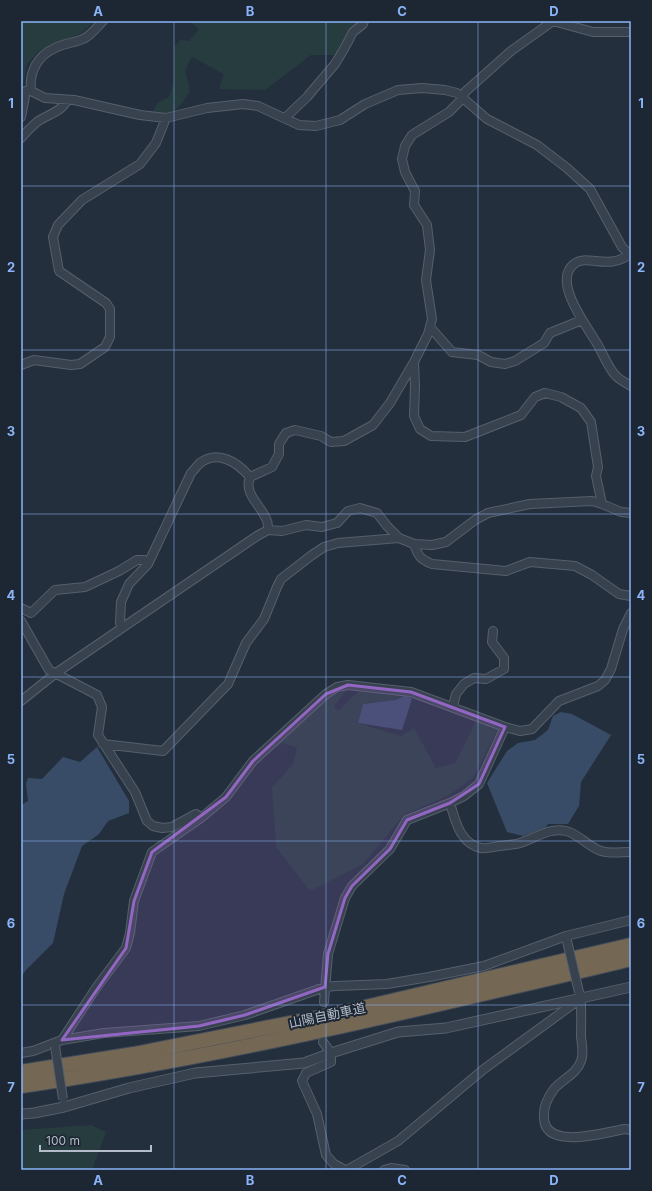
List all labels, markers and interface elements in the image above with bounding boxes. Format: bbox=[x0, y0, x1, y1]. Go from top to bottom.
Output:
text: A bbox=[93, 3, 103, 19]
text: B bbox=[246, 3, 255, 19]
text: C bbox=[397, 3, 407, 19]
text: D bbox=[549, 3, 559, 19]
text: 1 bbox=[8, 95, 14, 111]
text: 1 bbox=[638, 95, 644, 111]
text: 2 bbox=[7, 259, 15, 275]
text: 2 bbox=[637, 259, 645, 275]
text: 3 bbox=[7, 423, 15, 439]
text: 3 bbox=[637, 423, 645, 439]
text: 4 bbox=[7, 587, 16, 603]
text: 4 bbox=[637, 587, 646, 603]
text: 5 bbox=[7, 751, 15, 767]
text: 5 bbox=[637, 751, 645, 767]
text: 6 bbox=[7, 915, 15, 931]
text: 6 bbox=[637, 915, 645, 931]
street label: 山陽自動車道 bbox=[287, 999, 367, 1031]
text: 7 bbox=[7, 1079, 15, 1095]
text: 7 bbox=[637, 1079, 645, 1095]
scale bar bbox=[40, 1127, 151, 1153]
text: 100 m bbox=[46, 1133, 80, 1148]
text: A bbox=[93, 1172, 103, 1188]
text: B bbox=[246, 1172, 255, 1188]
text: C bbox=[397, 1172, 407, 1188]
text: D bbox=[549, 1172, 559, 1188]

